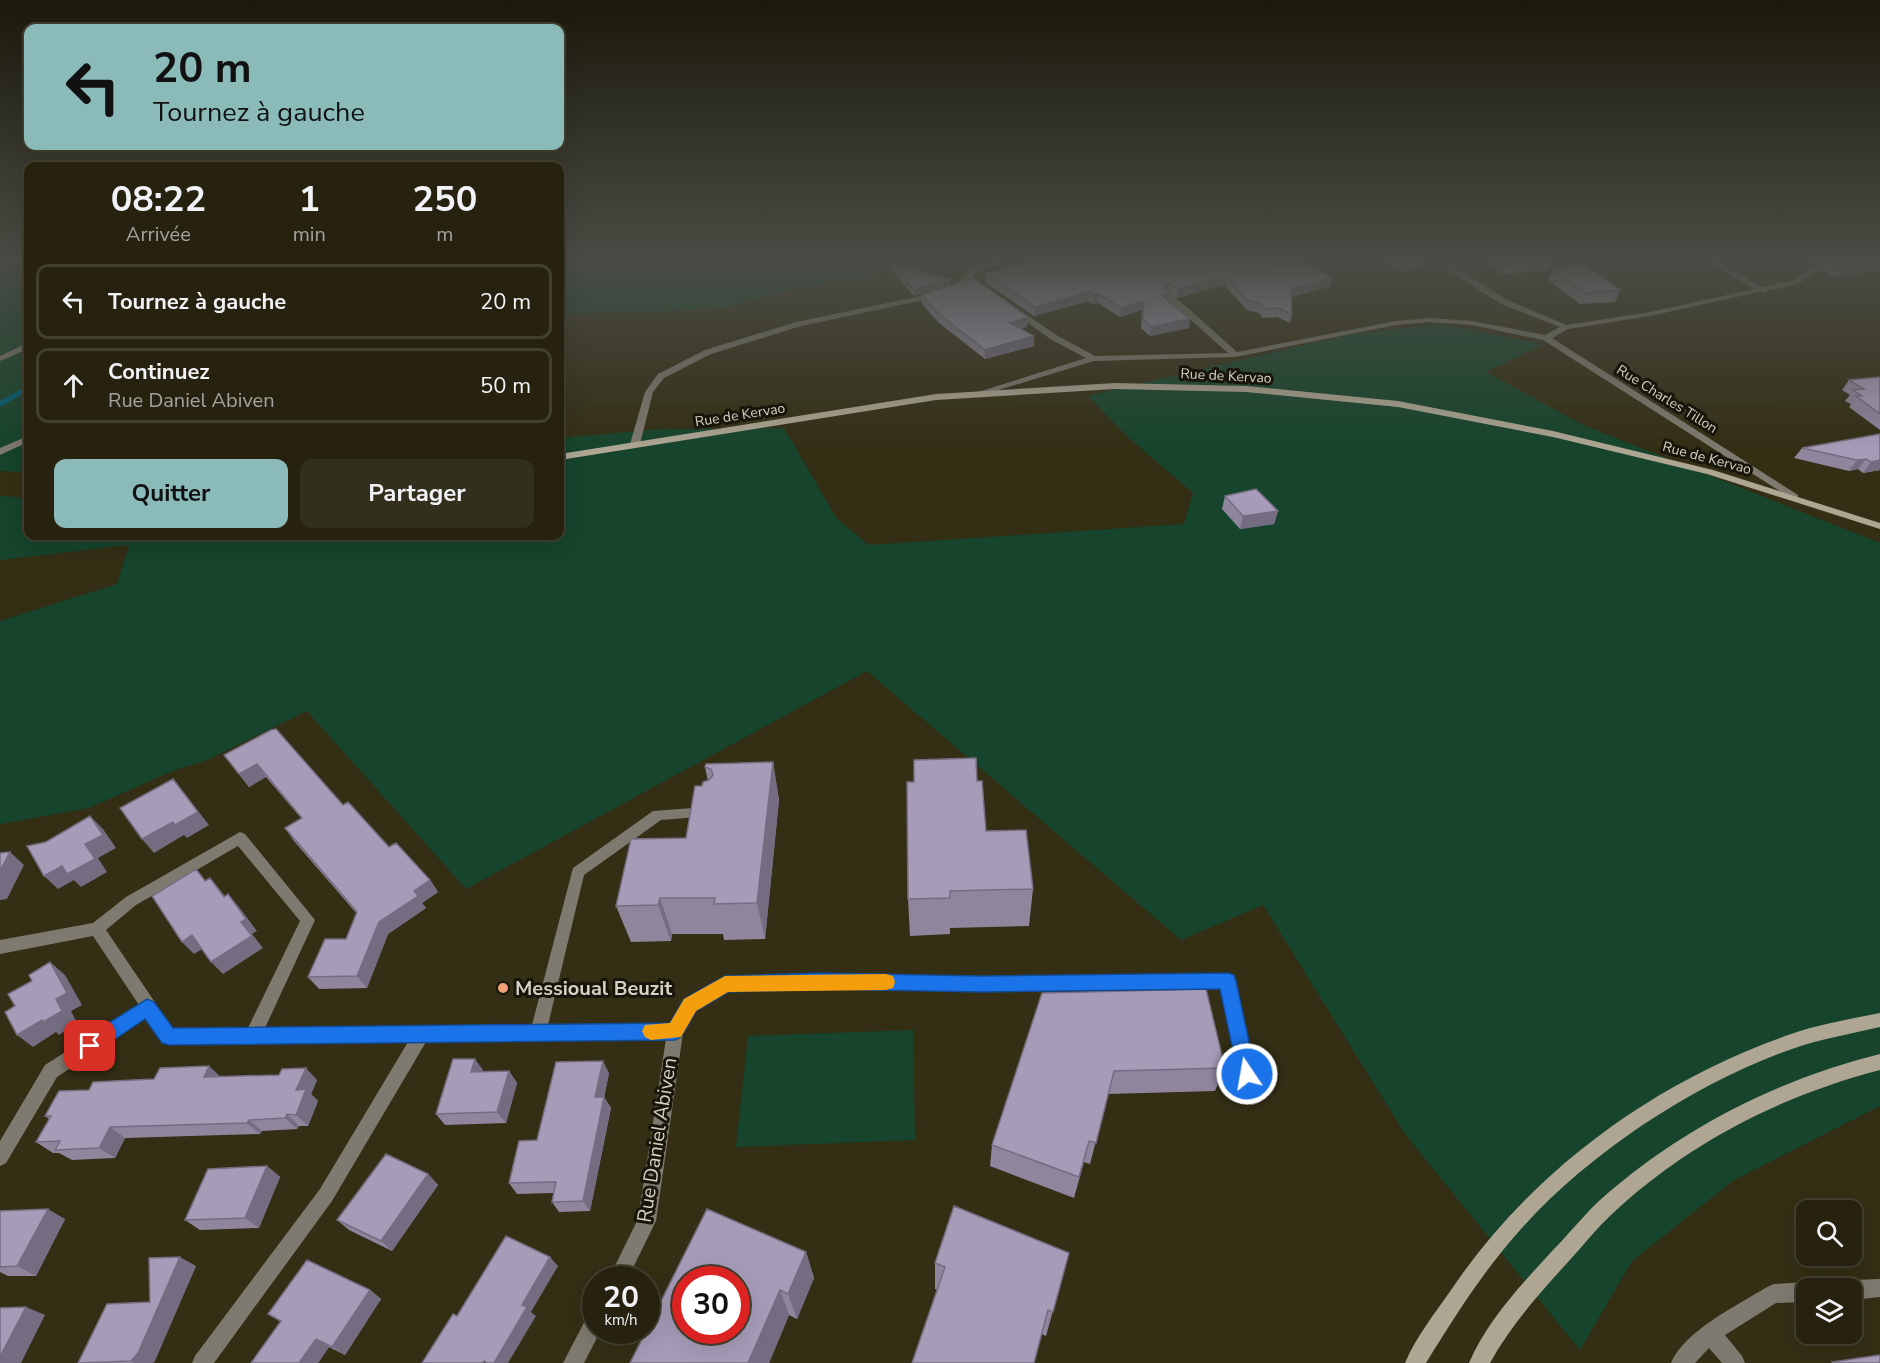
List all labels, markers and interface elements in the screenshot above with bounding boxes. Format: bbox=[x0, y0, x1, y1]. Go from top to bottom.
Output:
text: 20 m bbox=[153, 40, 252, 97]
icon: left bbox=[54, 48, 132, 126]
text: Tournez à gauche bbox=[153, 94, 365, 131]
text: 08:22 bbox=[111, 175, 206, 224]
text: 1 bbox=[298, 175, 320, 224]
text: 250 bbox=[412, 175, 477, 224]
text: Arrivée bbox=[126, 221, 191, 248]
text: min bbox=[293, 221, 326, 248]
text: m bbox=[436, 221, 453, 248]
icon: left bbox=[57, 285, 90, 318]
text: Tournez à gauche bbox=[108, 287, 286, 317]
text: 20 m bbox=[480, 287, 531, 317]
text: Continuez bbox=[108, 357, 210, 387]
street label: Rue Charles Tillon bbox=[1613, 360, 1721, 438]
street label: Rue de Kervao bbox=[1180, 364, 1272, 388]
icon: ahead bbox=[57, 369, 90, 402]
text: 50 m bbox=[480, 371, 531, 401]
text: Rue Daniel Abiven bbox=[108, 387, 275, 414]
street label: Rue de Kervao bbox=[693, 398, 787, 432]
street label: Rue de Kervao bbox=[1660, 437, 1754, 479]
button: Quitter bbox=[54, 459, 288, 528]
button: Partager bbox=[300, 459, 534, 528]
place label: Messioual Beuzit bbox=[515, 975, 672, 1002]
marker: Messioual Beuzit bbox=[496, 981, 510, 995]
pin bbox=[64, 1020, 115, 1071]
icon: arrive bbox=[73, 1029, 106, 1062]
position arrow bbox=[1215, 1042, 1279, 1106]
street label: Rue Daniel Abiven bbox=[631, 1056, 683, 1224]
map controls bbox=[1796, 1200, 1862, 1344]
button: search bbox=[1796, 1200, 1862, 1266]
speed limit sign: 30 bbox=[672, 1266, 750, 1344]
text: 20 bbox=[603, 1277, 639, 1318]
button: layers bbox=[1796, 1278, 1862, 1344]
text: km/h bbox=[604, 1310, 638, 1330]

